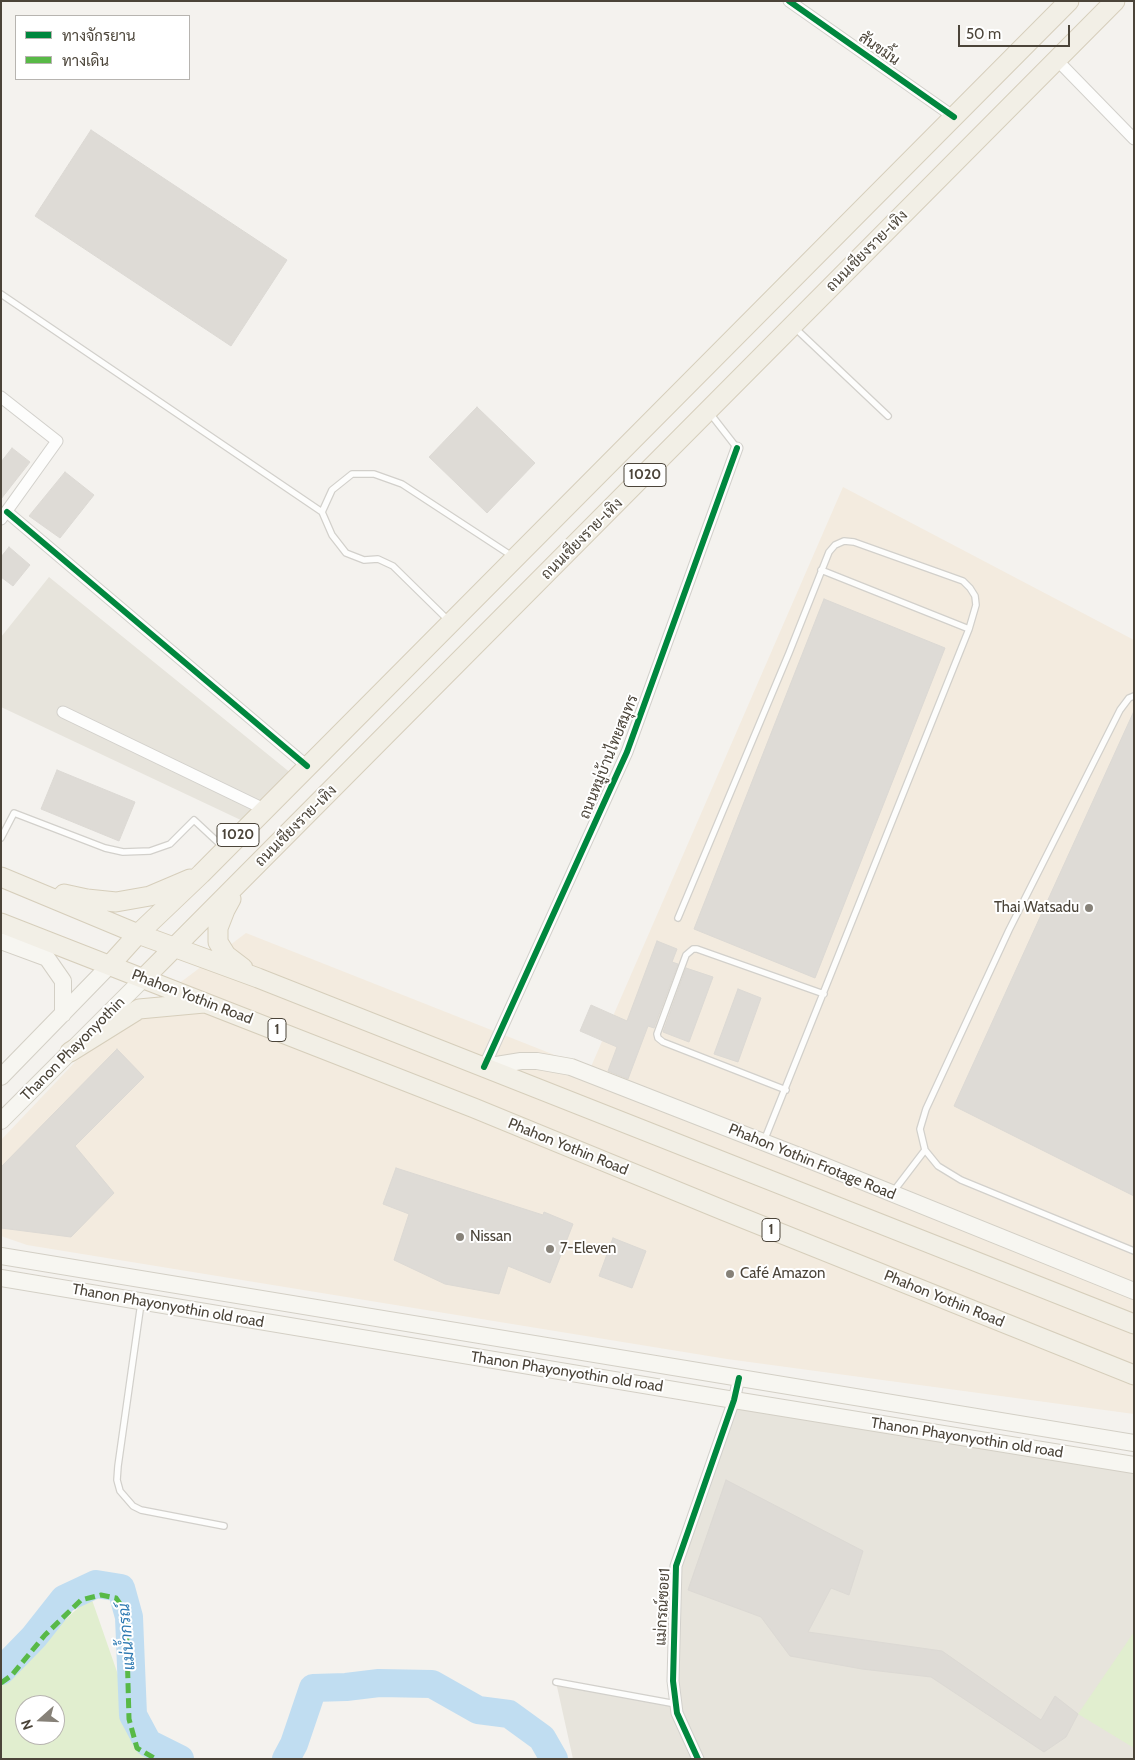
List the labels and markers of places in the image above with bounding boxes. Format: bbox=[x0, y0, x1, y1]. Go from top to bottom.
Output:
place label: Thai Watsadu bbox=[994, 899, 1079, 917]
marker: Thai Watsadu bbox=[1083, 902, 1095, 914]
place label: Nissan bbox=[470, 1228, 512, 1246]
marker: Nissan bbox=[454, 1231, 466, 1243]
place label: 7-Eleven bbox=[560, 1240, 616, 1258]
marker: 7-Eleven bbox=[544, 1243, 556, 1255]
place label: Café Amazon bbox=[740, 1265, 825, 1283]
marker: Café Amazon bbox=[724, 1268, 736, 1280]

